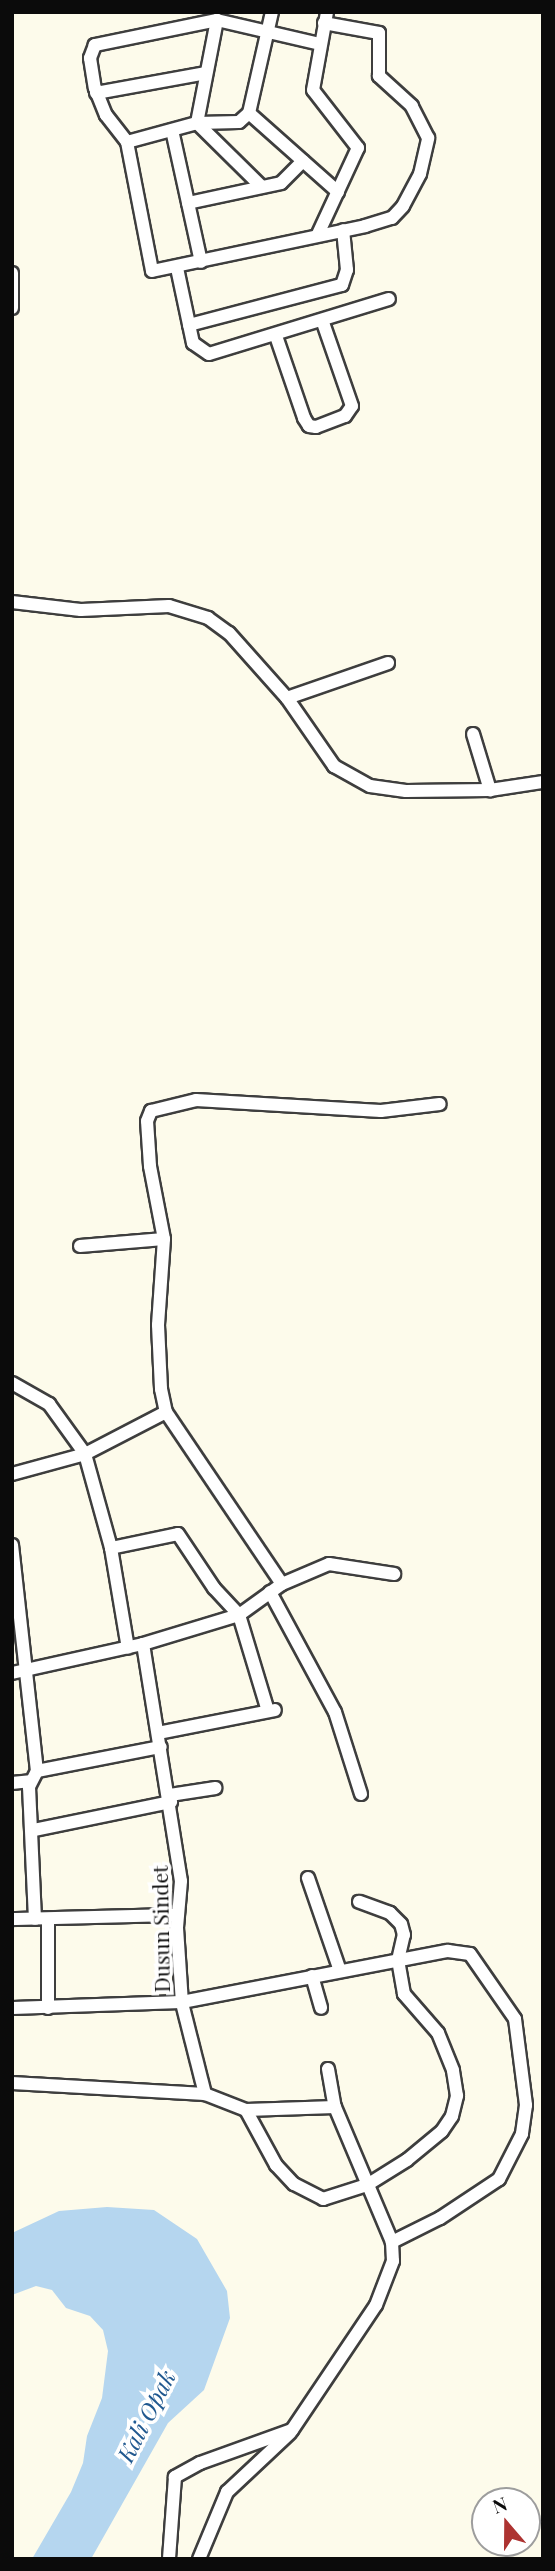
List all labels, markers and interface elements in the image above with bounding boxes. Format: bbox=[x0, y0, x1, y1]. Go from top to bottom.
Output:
street label: Dusun Sindet bbox=[146, 1865, 174, 1993]
water label: Kali Opak bbox=[111, 2365, 181, 2467]
north arrow bbox=[471, 2487, 541, 2557]
text: N bbox=[489, 2490, 510, 2519]

